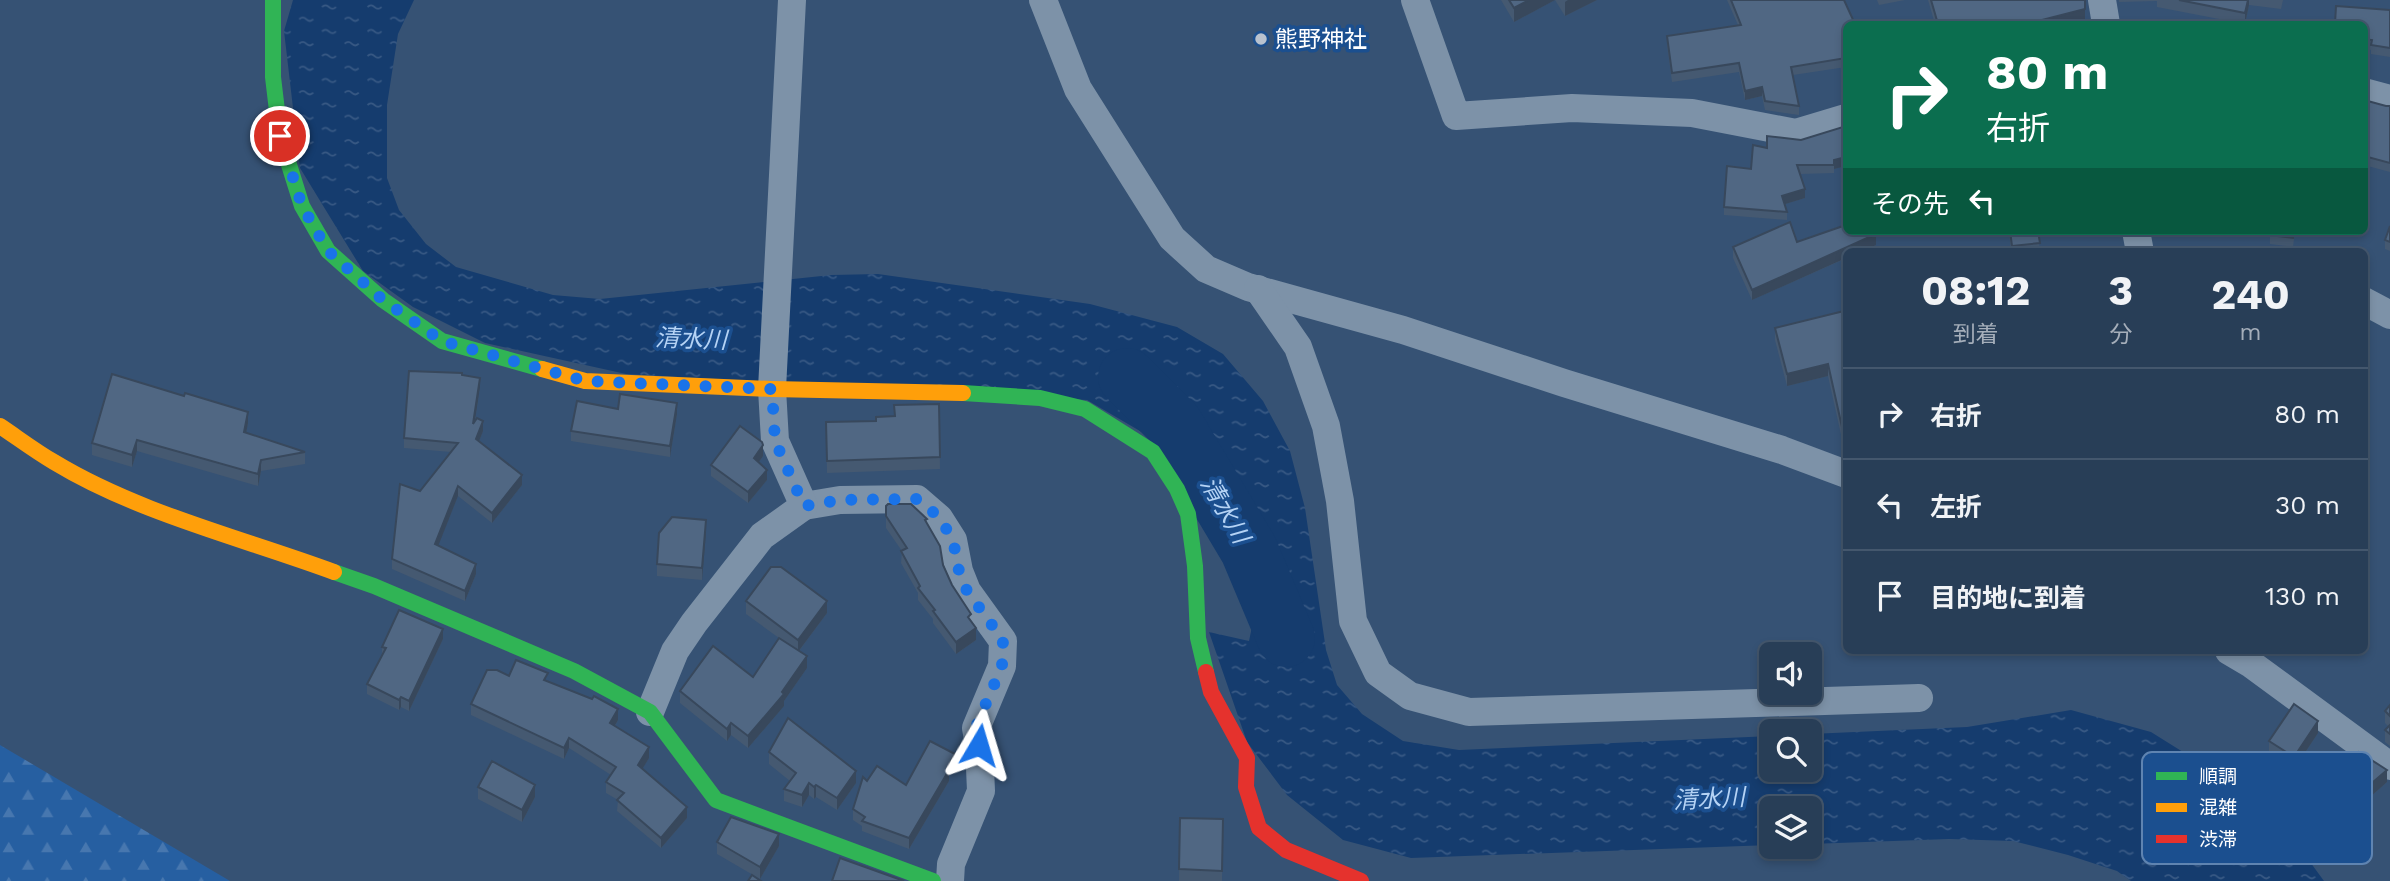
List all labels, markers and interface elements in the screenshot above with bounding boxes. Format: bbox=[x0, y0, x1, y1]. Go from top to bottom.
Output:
place label: 熊野神社 bbox=[1275, 26, 1367, 53]
marker: 熊野神社 bbox=[1253, 31, 1269, 47]
text: 80 m bbox=[1986, 43, 2108, 101]
icon: right bbox=[1871, 49, 1962, 140]
pin bbox=[250, 106, 310, 166]
text: 右折 bbox=[1986, 109, 2050, 147]
icon: arrive bbox=[261, 117, 299, 155]
icon: left bbox=[1963, 182, 2001, 220]
text: その先 bbox=[1871, 189, 1949, 219]
text: 08:12 bbox=[1921, 266, 2030, 315]
text: 3 bbox=[2108, 266, 2133, 315]
text: 240 bbox=[2211, 270, 2290, 319]
text: m bbox=[2240, 319, 2262, 346]
text: 到着 bbox=[1953, 321, 1999, 348]
text: 分 bbox=[2109, 321, 2132, 348]
water label: 清水川 bbox=[655, 324, 730, 354]
icon: right bbox=[1871, 395, 1909, 433]
text: 80 m bbox=[2274, 399, 2340, 429]
text: 右折 bbox=[1930, 401, 1982, 431]
water label: 清水川 bbox=[1195, 472, 1257, 551]
icon: left bbox=[1871, 486, 1909, 524]
text: 30 m bbox=[2275, 490, 2340, 520]
text: 左折 bbox=[1930, 492, 1982, 522]
icon: arrive bbox=[1871, 577, 1909, 615]
text: 130 m bbox=[2265, 581, 2340, 611]
text: 目的地に到着 bbox=[1930, 583, 2086, 613]
map controls bbox=[1759, 642, 1822, 859]
button: sound bbox=[1759, 642, 1822, 705]
position arrow bbox=[942, 708, 1016, 782]
button: search bbox=[1759, 719, 1822, 782]
legend bbox=[2142, 752, 2372, 864]
text: 順調 bbox=[2199, 765, 2237, 788]
water label: 清水川 bbox=[1672, 783, 1749, 815]
button: layers bbox=[1759, 796, 1822, 859]
text: 混雑 bbox=[2199, 796, 2237, 819]
text: 渋滞 bbox=[2199, 828, 2237, 851]

